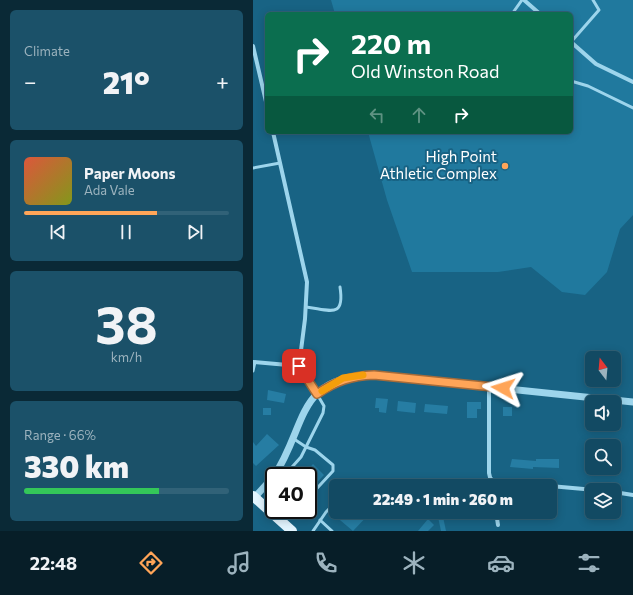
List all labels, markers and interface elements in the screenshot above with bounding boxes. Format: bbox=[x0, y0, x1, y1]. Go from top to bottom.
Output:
text: 220 m bbox=[351, 26, 431, 60]
icon: right bbox=[285, 28, 337, 80]
text: Climate bbox=[24, 43, 70, 59]
text: Old Winston Road bbox=[351, 60, 499, 82]
text: 21° bbox=[103, 63, 150, 100]
text: − bbox=[24, 68, 37, 95]
text: + bbox=[216, 68, 229, 95]
icon: left bbox=[366, 104, 388, 126]
icon: ahead bbox=[408, 104, 430, 126]
icon: right bbox=[450, 104, 472, 126]
place label: High Point Athletic Complex bbox=[380, 147, 497, 182]
marker: High Point Athletic Complex bbox=[500, 161, 510, 171]
text: Paper Moons bbox=[84, 164, 175, 182]
text: Ada Vale bbox=[84, 182, 135, 198]
icon: previous bbox=[47, 221, 69, 243]
icon: pause bbox=[115, 221, 137, 243]
icon: next bbox=[184, 221, 206, 243]
text: 38 bbox=[95, 291, 158, 355]
text: km/h bbox=[111, 349, 142, 365]
pin bbox=[282, 349, 316, 383]
north arrow bbox=[585, 351, 621, 387]
map controls bbox=[585, 351, 621, 519]
icon: arrive bbox=[288, 355, 310, 377]
position arrow bbox=[482, 367, 524, 409]
button: sound bbox=[585, 395, 621, 431]
text: Range · 66% bbox=[24, 427, 96, 443]
button: search bbox=[585, 439, 621, 475]
text: 330 km bbox=[24, 447, 129, 484]
speed limit sign: 40 bbox=[265, 467, 317, 519]
button: layers bbox=[585, 483, 621, 519]
text: 22:49 · 1 min · 260 m bbox=[373, 490, 513, 508]
icon: directions bbox=[137, 549, 165, 577]
icon: music bbox=[225, 549, 253, 577]
icon: phone bbox=[312, 549, 340, 577]
icon: climate bbox=[400, 549, 428, 577]
icon: car bbox=[487, 549, 515, 577]
icon: filters bbox=[575, 549, 603, 577]
text: 22:48 bbox=[30, 552, 77, 574]

